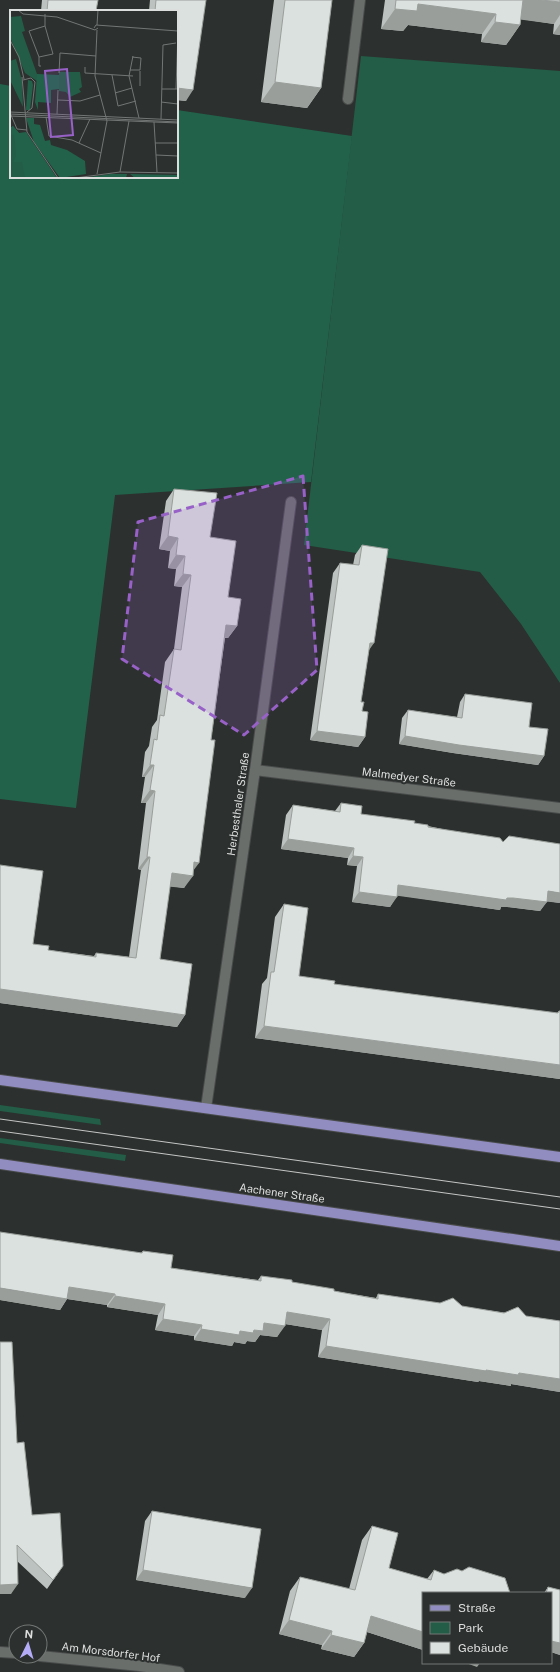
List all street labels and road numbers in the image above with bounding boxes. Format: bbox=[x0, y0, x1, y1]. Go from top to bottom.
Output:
street label: Herbesthaler Straße bbox=[225, 751, 251, 857]
street label: Malmedyer Straße bbox=[361, 765, 457, 789]
street label: Aachener Straße bbox=[238, 1181, 326, 1205]
street label: Am Morsdorfer Hof bbox=[61, 1640, 162, 1664]

